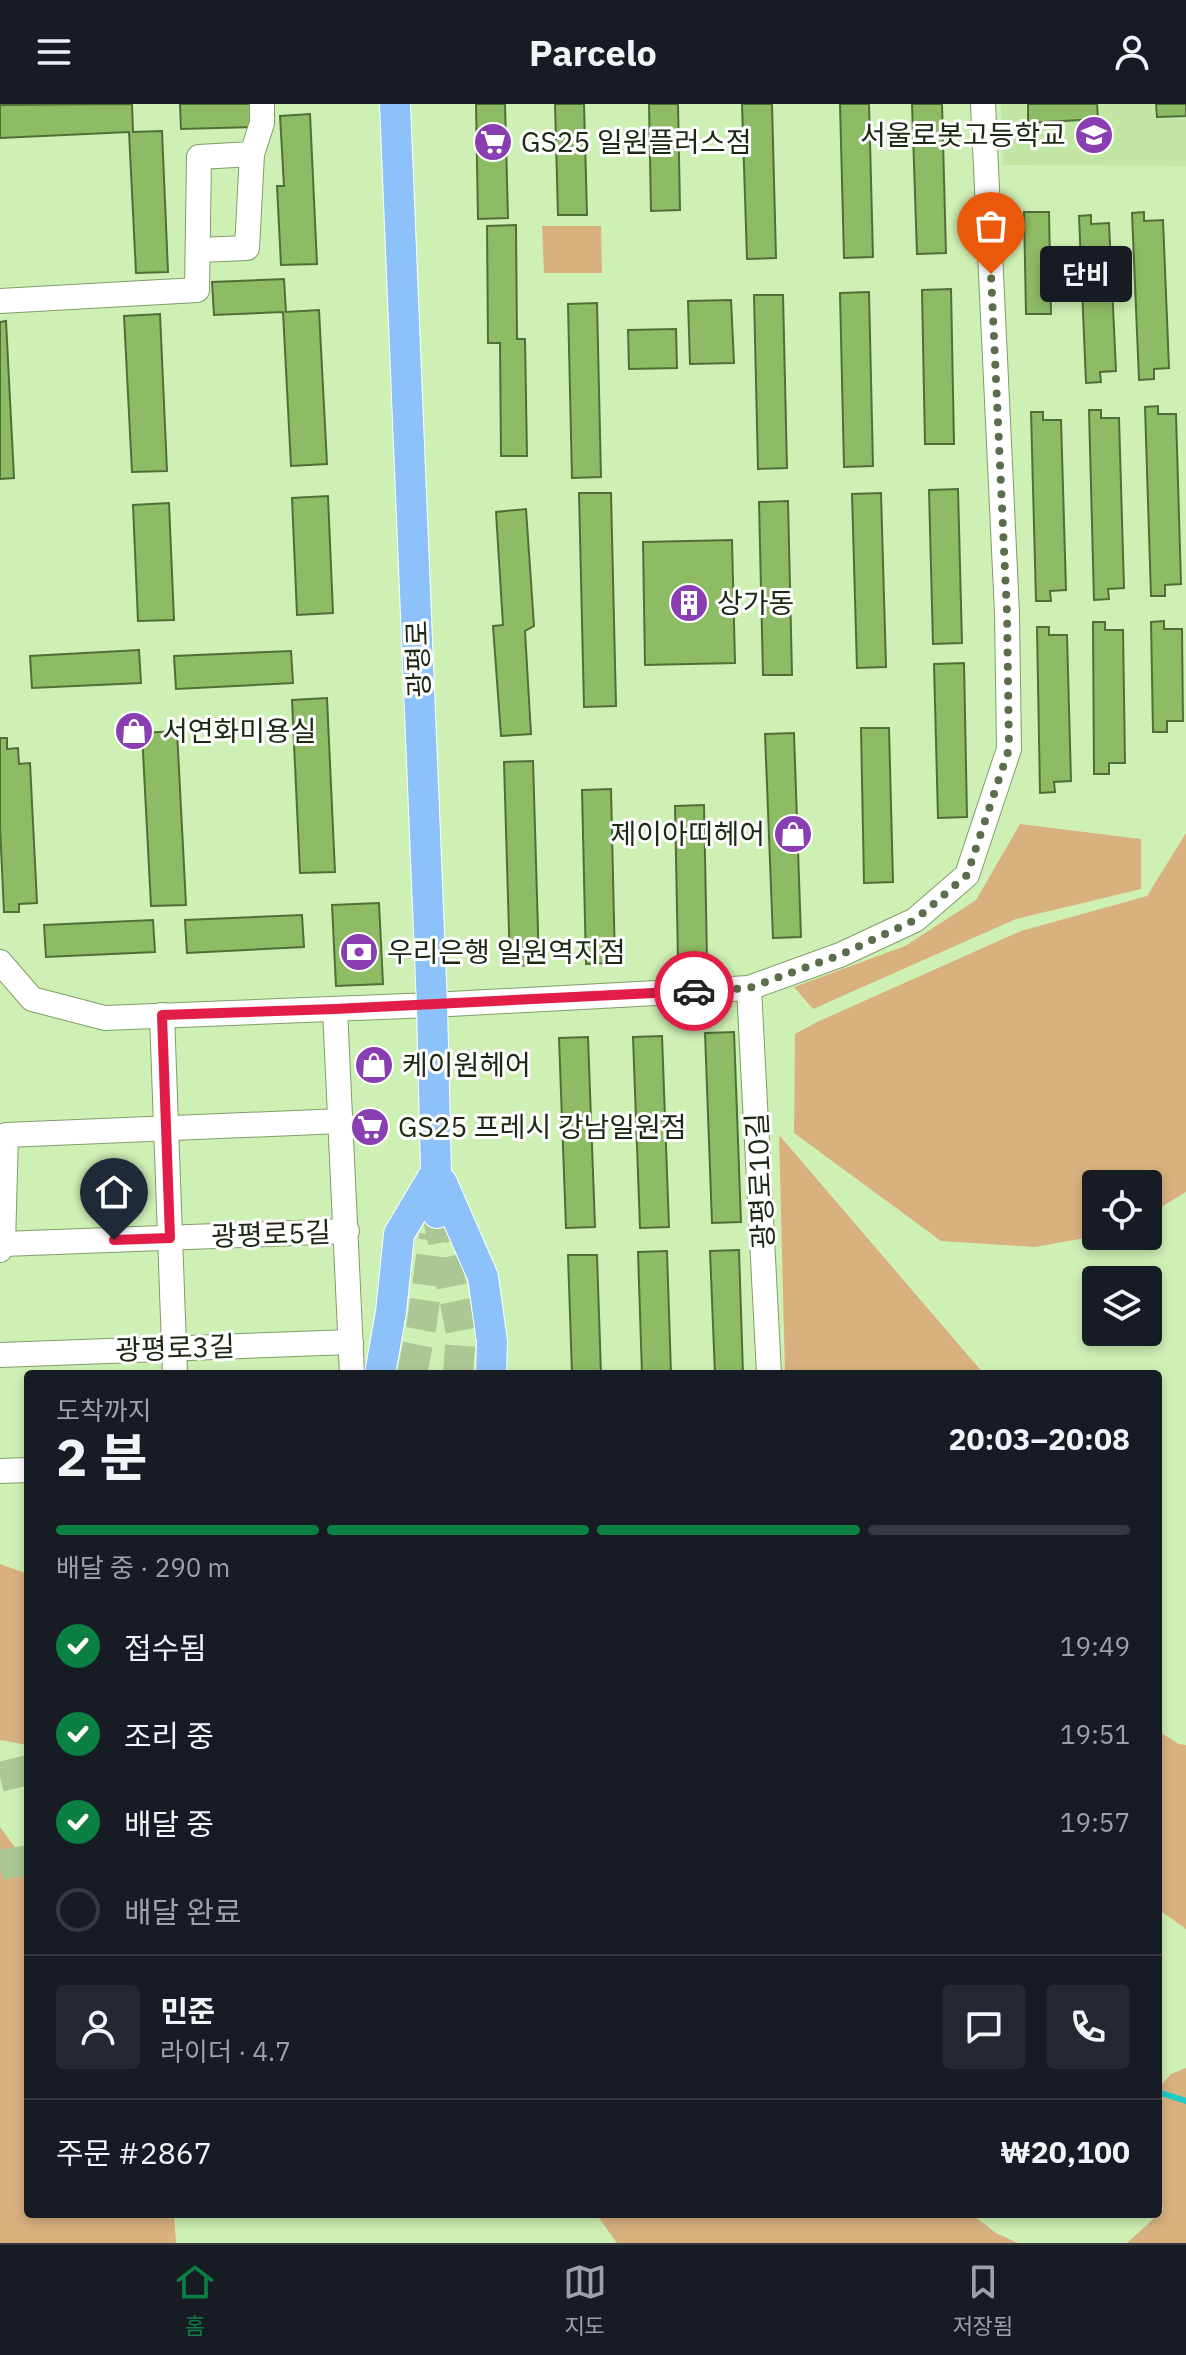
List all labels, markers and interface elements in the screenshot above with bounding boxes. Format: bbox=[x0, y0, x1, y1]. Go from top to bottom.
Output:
text: Parcelo bbox=[529, 29, 657, 76]
icon: menu bbox=[32, 30, 76, 74]
icon: person bbox=[1110, 30, 1154, 74]
school or university icon: 서울로봇고등학교 bbox=[1073, 114, 1115, 156]
place label: 서울로봇고등학교 bbox=[860, 116, 1066, 153]
supermarket icon: GS25 일원플러스점 bbox=[472, 121, 514, 163]
place label: GS25 일원플러스점 bbox=[521, 123, 752, 160]
pin bbox=[957, 192, 1025, 274]
icon: bag bbox=[969, 204, 1013, 248]
callout: 단비 bbox=[1039, 246, 1131, 302]
text: 단비 bbox=[1062, 257, 1110, 291]
building icon: 상가동 bbox=[668, 582, 710, 624]
place label: 상가동 bbox=[717, 584, 794, 621]
street label: 광평로 bbox=[398, 620, 437, 698]
shop icon: 서연화미용실 bbox=[113, 710, 155, 752]
place label: 서연화미용실 bbox=[162, 712, 317, 749]
shop icon: 제이아띠헤어 bbox=[772, 813, 814, 855]
place label: 제이아띠헤어 bbox=[610, 815, 765, 852]
bank icon: 우리은행 일원역지점 bbox=[338, 931, 380, 973]
place label: 우리은행 일원역지점 bbox=[387, 933, 625, 970]
courier bbox=[654, 951, 734, 1031]
icon: car bbox=[672, 969, 716, 1013]
shop icon: 케이원헤어 bbox=[353, 1044, 395, 1086]
place label: 케이원헤어 bbox=[402, 1046, 531, 1083]
supermarket icon: GS25 프레시 강남일원점 bbox=[349, 1106, 391, 1148]
place label: GS25 프레시 강남일원점 bbox=[398, 1108, 687, 1145]
street label: 광평로10길 bbox=[737, 1112, 782, 1250]
pin bbox=[80, 1158, 148, 1240]
icon: home bbox=[92, 1170, 136, 1214]
map controls bbox=[1082, 1170, 1162, 1346]
button: locate bbox=[1082, 1170, 1162, 1250]
street label: 광평로5길 bbox=[210, 1213, 332, 1254]
button: layers bbox=[1082, 1266, 1162, 1346]
street label: 광평로3길 bbox=[114, 1327, 236, 1368]
text: 도착까지 bbox=[56, 1393, 152, 1427]
text: 20:03–20:08 bbox=[949, 1419, 1130, 1458]
text: 2 분 bbox=[56, 1423, 147, 1490]
text: 배달 중 · 290 m bbox=[56, 1550, 230, 1584]
icon: check bbox=[56, 1624, 100, 1668]
text: 접수됨 bbox=[124, 1628, 207, 1667]
text: 19:49 bbox=[1060, 1629, 1130, 1663]
icon: check bbox=[56, 1712, 100, 1756]
text: 조리 중 bbox=[124, 1716, 214, 1755]
text: 19:51 bbox=[1060, 1717, 1130, 1751]
icon: check bbox=[56, 1800, 100, 1844]
text: 배달 중 bbox=[124, 1804, 214, 1843]
text: 19:57 bbox=[1060, 1805, 1130, 1839]
text: 배달 완료 bbox=[124, 1892, 241, 1931]
button: person bbox=[56, 1985, 140, 2069]
button: chat bbox=[942, 1985, 1026, 2069]
button: phone bbox=[1046, 1985, 1130, 2069]
text: 민준 bbox=[160, 1991, 215, 2030]
text: 라이더 · 4.7 bbox=[160, 2034, 291, 2068]
text: ₩20,100 bbox=[1000, 2132, 1130, 2171]
text: 주문 #2867 bbox=[56, 2133, 212, 2172]
tab: 홈 bbox=[173, 2260, 217, 2340]
tab: 지도 bbox=[563, 2260, 607, 2340]
tab: 저장됨 bbox=[952, 2260, 1013, 2340]

